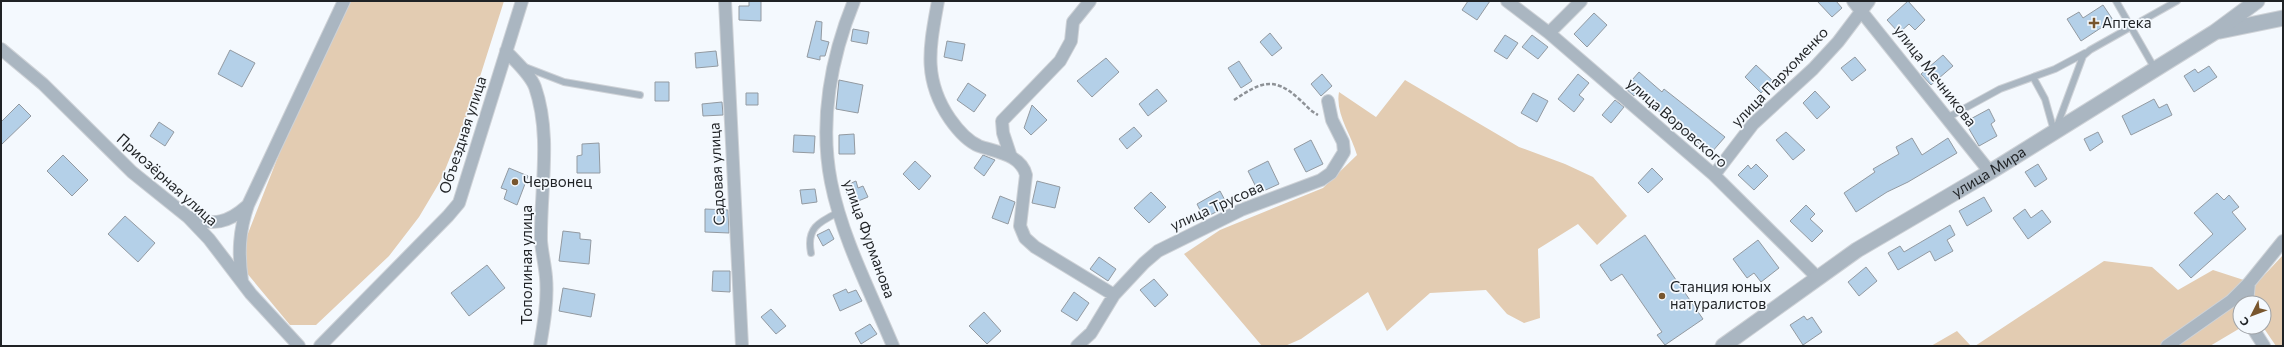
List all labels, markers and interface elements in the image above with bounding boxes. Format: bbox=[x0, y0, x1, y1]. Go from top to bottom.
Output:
place label: Аптека bbox=[2102, 13, 2152, 31]
marker: Аптека bbox=[2089, 18, 2099, 28]
street label: улица Мечникова bbox=[1891, 21, 1981, 130]
street label: улица Пархоменко bbox=[1727, 23, 1832, 130]
street label: Объездная улица bbox=[435, 74, 490, 196]
street label: улица Воровского bbox=[1624, 74, 1732, 171]
street label: Садовая улица bbox=[704, 122, 728, 226]
street label: Приозёрная улица bbox=[113, 129, 222, 229]
street label: улица Мира bbox=[1948, 142, 2029, 201]
place label: Червонец bbox=[523, 172, 592, 190]
street label: улица Трусова bbox=[1167, 176, 1266, 234]
marker: Червонец bbox=[510, 177, 520, 187]
street label: улица Фурманова bbox=[840, 177, 900, 300]
street label: Тополиная улица bbox=[517, 205, 535, 325]
place label: Станция юных натуралистов bbox=[1670, 277, 1771, 312]
marker: Станция юных натуралистов bbox=[1657, 291, 1667, 301]
north arrow bbox=[2232, 295, 2272, 335]
text: С bbox=[2237, 315, 2252, 329]

